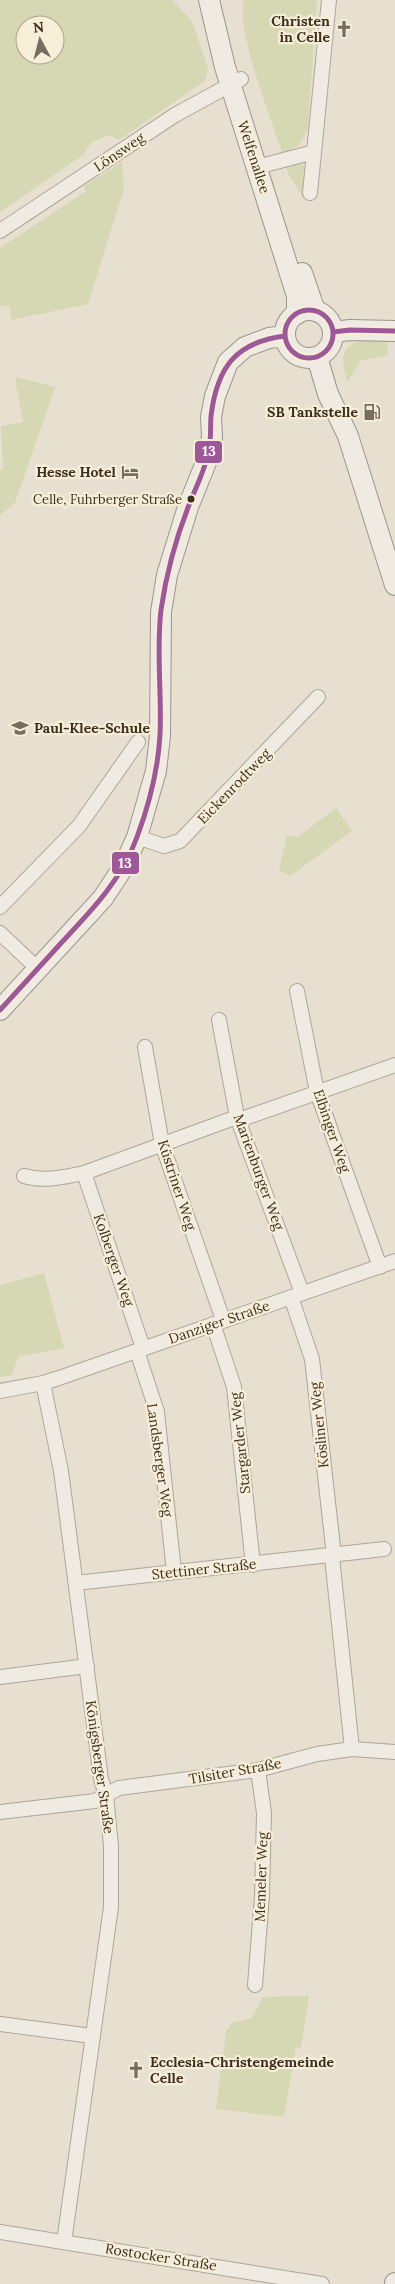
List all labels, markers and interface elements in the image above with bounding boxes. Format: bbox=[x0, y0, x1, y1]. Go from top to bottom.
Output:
place label: Christen in Celle bbox=[271, 12, 330, 46]
north arrow bbox=[15, 15, 65, 65]
text: N bbox=[32, 17, 45, 37]
church icon: Christen in Celle bbox=[334, 19, 354, 39]
street label: Welfenallee bbox=[234, 118, 274, 196]
street label: Lönsweg bbox=[90, 128, 148, 176]
fuel station icon: SB Tankstelle bbox=[362, 402, 382, 422]
place label: SB Tankstelle bbox=[267, 403, 358, 421]
line badge: 13 bbox=[194, 440, 223, 464]
text: 13 bbox=[202, 442, 216, 460]
hotel icon: Hesse Hotel bbox=[120, 462, 140, 482]
place label: Hesse Hotel bbox=[36, 463, 117, 481]
place label: Celle, Fuhrberger Straße bbox=[33, 491, 182, 508]
marker: Celle, Fuhrberger Straße bbox=[186, 494, 196, 504]
school or university icon: Paul-Klee-Schule bbox=[10, 718, 30, 738]
place label: Paul-Klee-Schule bbox=[34, 719, 150, 737]
street label: Eickenrodtweg bbox=[193, 744, 275, 828]
line badge: 13 bbox=[111, 851, 140, 875]
text: 13 bbox=[118, 854, 132, 872]
street label: Elbinger Weg bbox=[309, 1087, 355, 1175]
street label: Marienburger Weg bbox=[230, 1111, 288, 1233]
street label: Küstriner Weg bbox=[154, 1137, 200, 1233]
street label: Kolberger Weg bbox=[90, 1211, 138, 1309]
street label: Danziger Straße bbox=[166, 1296, 272, 1348]
street label: Kösliner Weg bbox=[306, 1381, 332, 1469]
street label: Stargarder Weg bbox=[226, 1391, 254, 1495]
street label: Landsberger Weg bbox=[143, 1402, 177, 1518]
street label: Stettiner Straße bbox=[151, 1555, 258, 1583]
street label: Königsberger Straße bbox=[82, 1699, 118, 1835]
street label: Tilsiter Straße bbox=[187, 1754, 283, 1788]
street label: Memeler Weg bbox=[250, 1831, 272, 1922]
place label: Ecclesia-Christengemeinde Celle bbox=[150, 2053, 335, 2087]
church icon: Ecclesia-Christengemeinde Celle bbox=[126, 2060, 146, 2080]
street label: Rostocker Straße bbox=[104, 2239, 219, 2275]

